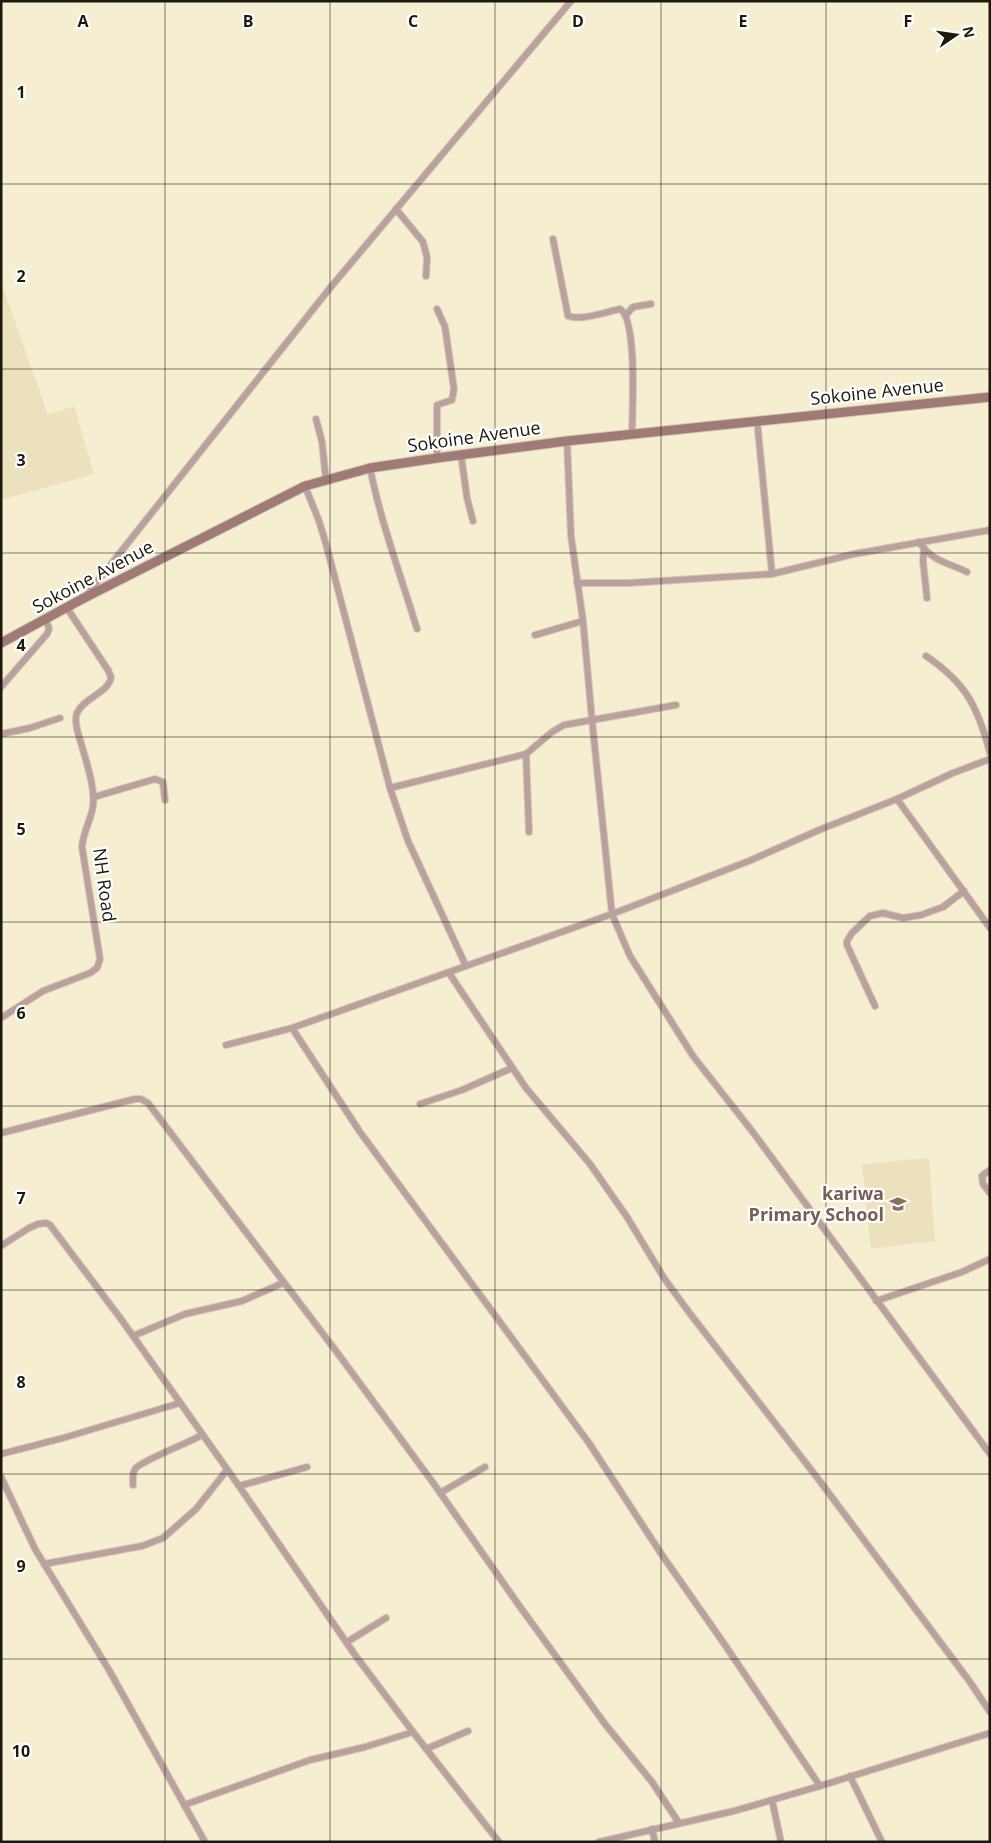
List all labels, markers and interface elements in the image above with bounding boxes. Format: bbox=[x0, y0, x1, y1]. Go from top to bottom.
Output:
text: A bbox=[77, 10, 89, 32]
text: B bbox=[243, 10, 253, 32]
text: C bbox=[408, 10, 418, 32]
text: D bbox=[572, 10, 584, 32]
text: E bbox=[739, 10, 748, 32]
text: F bbox=[904, 10, 912, 32]
north arrow bbox=[931, 10, 981, 60]
text: N bbox=[959, 24, 980, 40]
text: 1 bbox=[16, 81, 26, 103]
text: 2 bbox=[16, 265, 26, 287]
street label: Sokoine Avenue bbox=[809, 372, 945, 410]
street label: Sokoine Avenue bbox=[406, 415, 542, 457]
text: 3 bbox=[16, 449, 26, 471]
street label: Sokoine Avenue bbox=[28, 534, 157, 618]
text: 4 bbox=[16, 634, 26, 656]
text: 5 bbox=[16, 818, 26, 840]
street label: NH Road bbox=[88, 846, 122, 923]
text: 6 bbox=[16, 1002, 26, 1024]
place label: kariwa Primary School bbox=[749, 1181, 884, 1226]
text: 7 bbox=[16, 1187, 26, 1209]
school or university icon: kariwa Primary School bbox=[888, 1194, 908, 1214]
text: 8 bbox=[16, 1371, 26, 1393]
text: 9 bbox=[16, 1555, 26, 1577]
text: 10 bbox=[12, 1740, 30, 1762]

